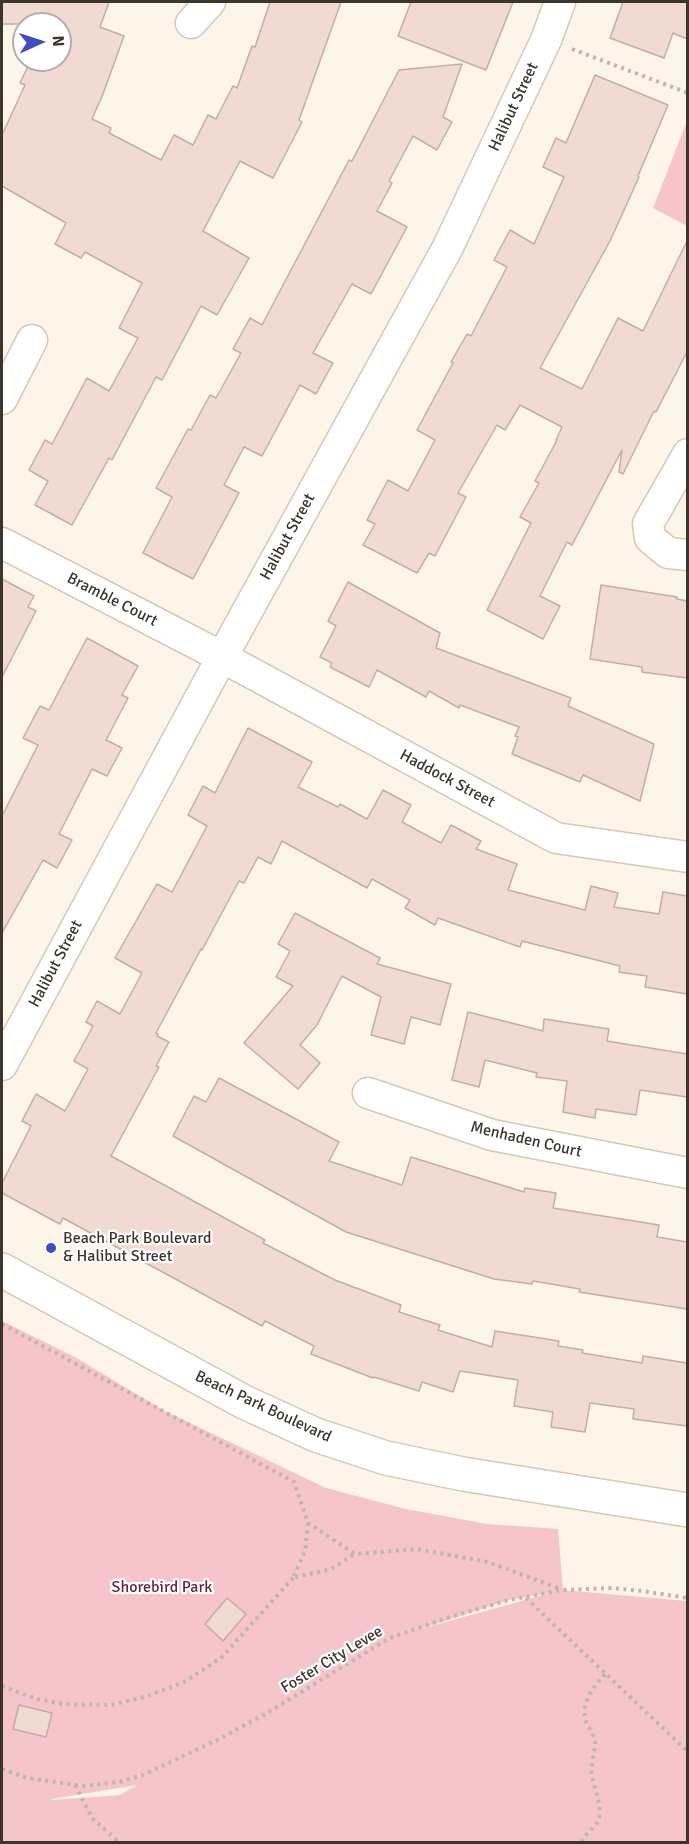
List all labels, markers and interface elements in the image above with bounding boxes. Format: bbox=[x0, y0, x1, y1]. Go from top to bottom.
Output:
north arrow bbox=[12, 12, 72, 72]
text: N bbox=[48, 35, 68, 47]
street label: Halibut Street bbox=[485, 60, 543, 154]
street label: Halibut Street bbox=[256, 490, 320, 584]
street label: Bramble Court bbox=[64, 569, 160, 631]
street label: Haddock Street bbox=[396, 746, 498, 812]
street label: Halibut Street bbox=[25, 917, 87, 1011]
street label: Menhaden Court bbox=[469, 1118, 583, 1162]
place label: Beach Park Boulevard & Halibut Street bbox=[63, 1229, 211, 1267]
marker: Beach Park Boulevard & Halibut Street bbox=[44, 1241, 58, 1255]
street label: Beach Park Boulevard bbox=[192, 1367, 334, 1447]
park label: Shorebird Park bbox=[112, 1578, 212, 1598]
street label: Foster City Levee bbox=[278, 1622, 386, 1698]

